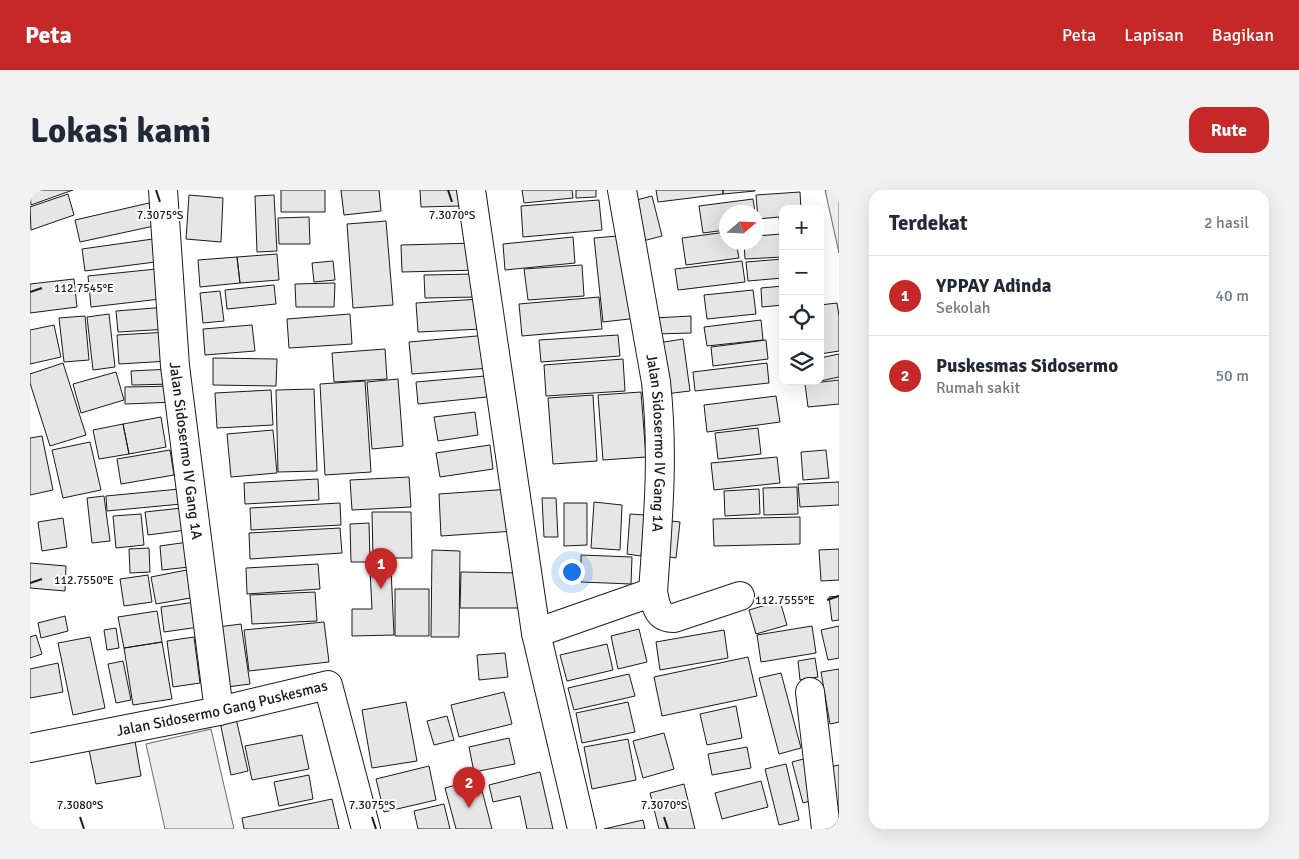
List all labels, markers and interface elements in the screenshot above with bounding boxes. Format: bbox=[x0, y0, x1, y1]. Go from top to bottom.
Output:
text: Peta bbox=[25, 20, 72, 50]
text: Peta bbox=[1062, 24, 1096, 46]
text: Lapisan bbox=[1124, 24, 1184, 46]
text: Bagikan bbox=[1212, 24, 1274, 46]
button: Rute bbox=[1189, 107, 1269, 153]
text: Lokasi kami bbox=[30, 109, 211, 152]
north arrow bbox=[719, 205, 764, 250]
map controls bbox=[779, 205, 824, 385]
button: + bbox=[779, 205, 824, 250]
text: 7.3075°S bbox=[137, 208, 184, 223]
text: 7.3070°S bbox=[429, 208, 476, 223]
text: Terdekat bbox=[889, 210, 968, 236]
text: 2 hasil bbox=[1204, 213, 1249, 233]
button: − bbox=[779, 250, 824, 295]
text: YPPAY Adinda bbox=[936, 274, 1051, 298]
text: 112.7545°E bbox=[54, 281, 114, 296]
text: 1 bbox=[901, 286, 909, 306]
text: 40 m bbox=[1215, 286, 1249, 306]
button: locate bbox=[779, 295, 824, 340]
text: Sekolah bbox=[936, 298, 990, 318]
button: layers bbox=[779, 340, 824, 385]
street label: Jalan Sidosermo IV Gang 1A bbox=[642, 353, 669, 533]
text: Puskesmas Sidosermo bbox=[936, 354, 1118, 378]
street label: Jalan Sidosermo IV Gang 1A bbox=[166, 362, 206, 541]
text: 2 bbox=[901, 366, 909, 386]
text: 50 m bbox=[1215, 366, 1249, 386]
text: Rumah sakit bbox=[936, 378, 1020, 398]
pin: 1 bbox=[365, 548, 397, 589]
your location bbox=[559, 559, 585, 585]
text: 112.7550°E bbox=[54, 573, 114, 588]
text: 112.7555°E bbox=[755, 593, 815, 608]
street label: Jalan Sidosermo Gang Puskesmas bbox=[115, 676, 330, 740]
pin: 2 bbox=[453, 767, 485, 808]
text: 7.3080°S bbox=[57, 798, 104, 813]
text: 7.3075°S bbox=[349, 798, 396, 813]
text: 7.3070°S bbox=[641, 798, 688, 813]

